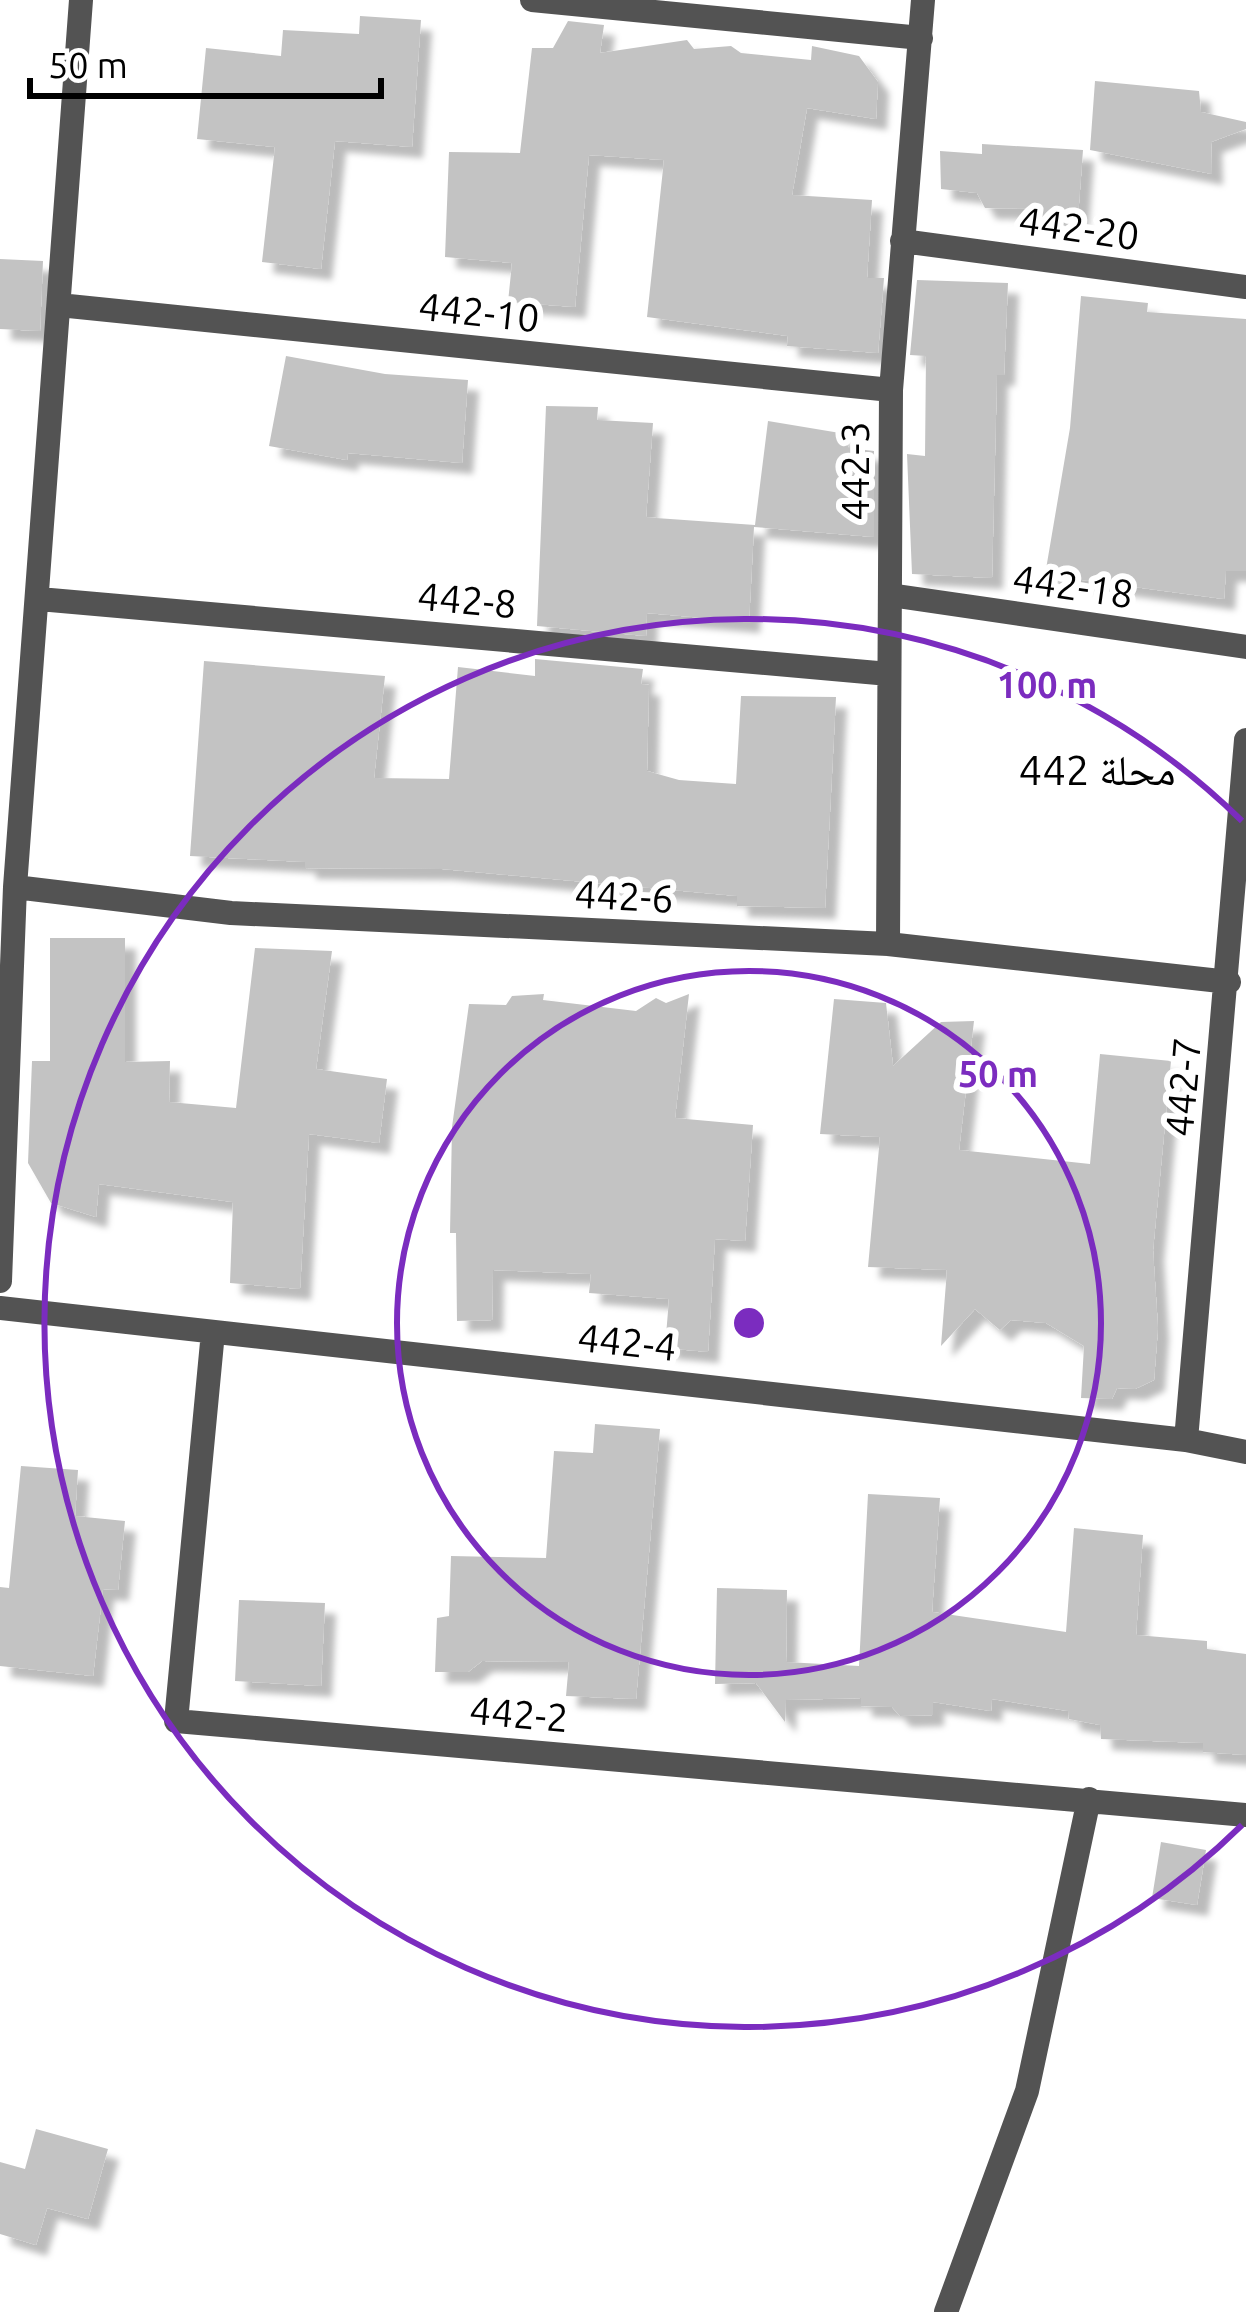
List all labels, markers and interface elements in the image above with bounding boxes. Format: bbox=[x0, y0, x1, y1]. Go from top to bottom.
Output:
scale bar bbox=[30, 24, 381, 98]
text: 50 m bbox=[48, 44, 128, 85]
street label: 442-20 bbox=[1016, 198, 1142, 257]
street label: 442-10 bbox=[417, 284, 542, 339]
street label: 442-3 bbox=[833, 421, 876, 521]
street label: 442-18 bbox=[1010, 556, 1136, 615]
street label: 442-8 bbox=[416, 574, 518, 625]
text: 100 m bbox=[997, 664, 1097, 705]
district label: محلة 442 bbox=[1018, 746, 1176, 793]
street label: 442-6 bbox=[573, 871, 675, 920]
street label: 442-7 bbox=[1157, 1036, 1208, 1138]
text: 50 m bbox=[958, 1053, 1038, 1094]
centre of rings bbox=[728, 1302, 770, 1344]
street label: 442-4 bbox=[575, 1315, 679, 1368]
street label: 442-2 bbox=[468, 1688, 570, 1739]

